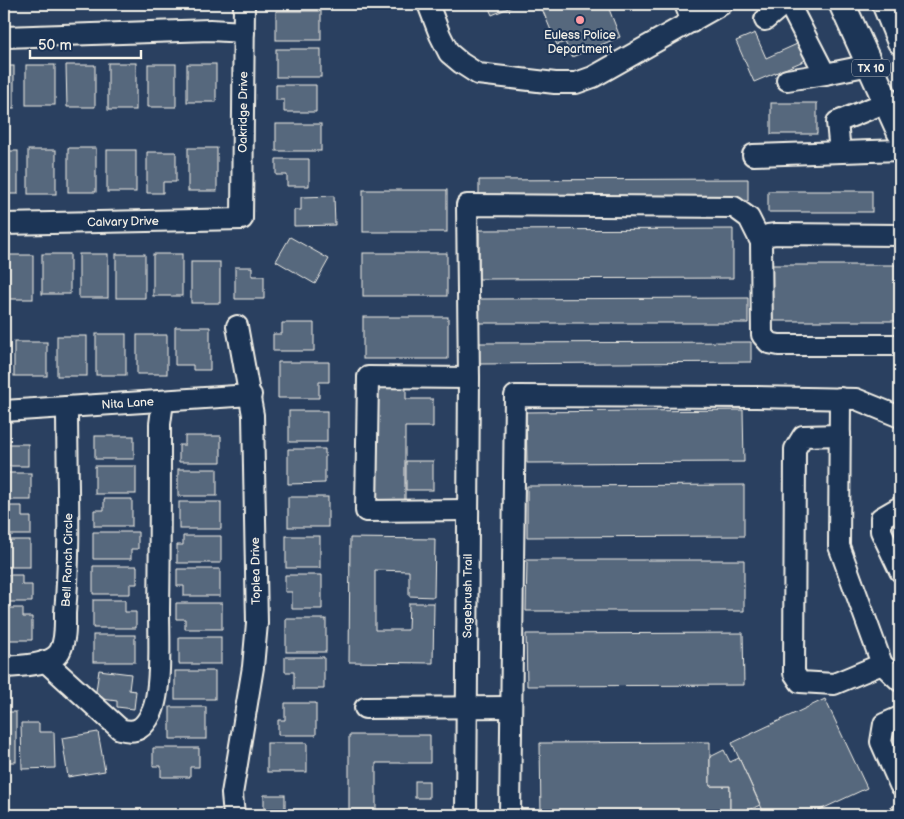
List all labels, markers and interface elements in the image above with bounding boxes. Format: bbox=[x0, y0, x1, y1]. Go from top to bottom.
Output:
marker: Euless Police Department bbox=[574, 14, 586, 26]
scale bar bbox=[30, 28, 141, 60]
place label: Euless Police Department bbox=[544, 28, 616, 57]
text: 50 m bbox=[38, 36, 72, 55]
road number: TX 10 bbox=[852, 59, 890, 76]
street label: Oakridge Drive bbox=[235, 71, 251, 153]
street label: Calvary Drive bbox=[87, 213, 159, 230]
street label: Nita Lane bbox=[101, 394, 154, 412]
street label: Bell Ranch Circle bbox=[58, 513, 76, 608]
street label: Toplea Drive bbox=[248, 537, 264, 605]
street label: Sagebrush Trail bbox=[460, 554, 475, 638]

